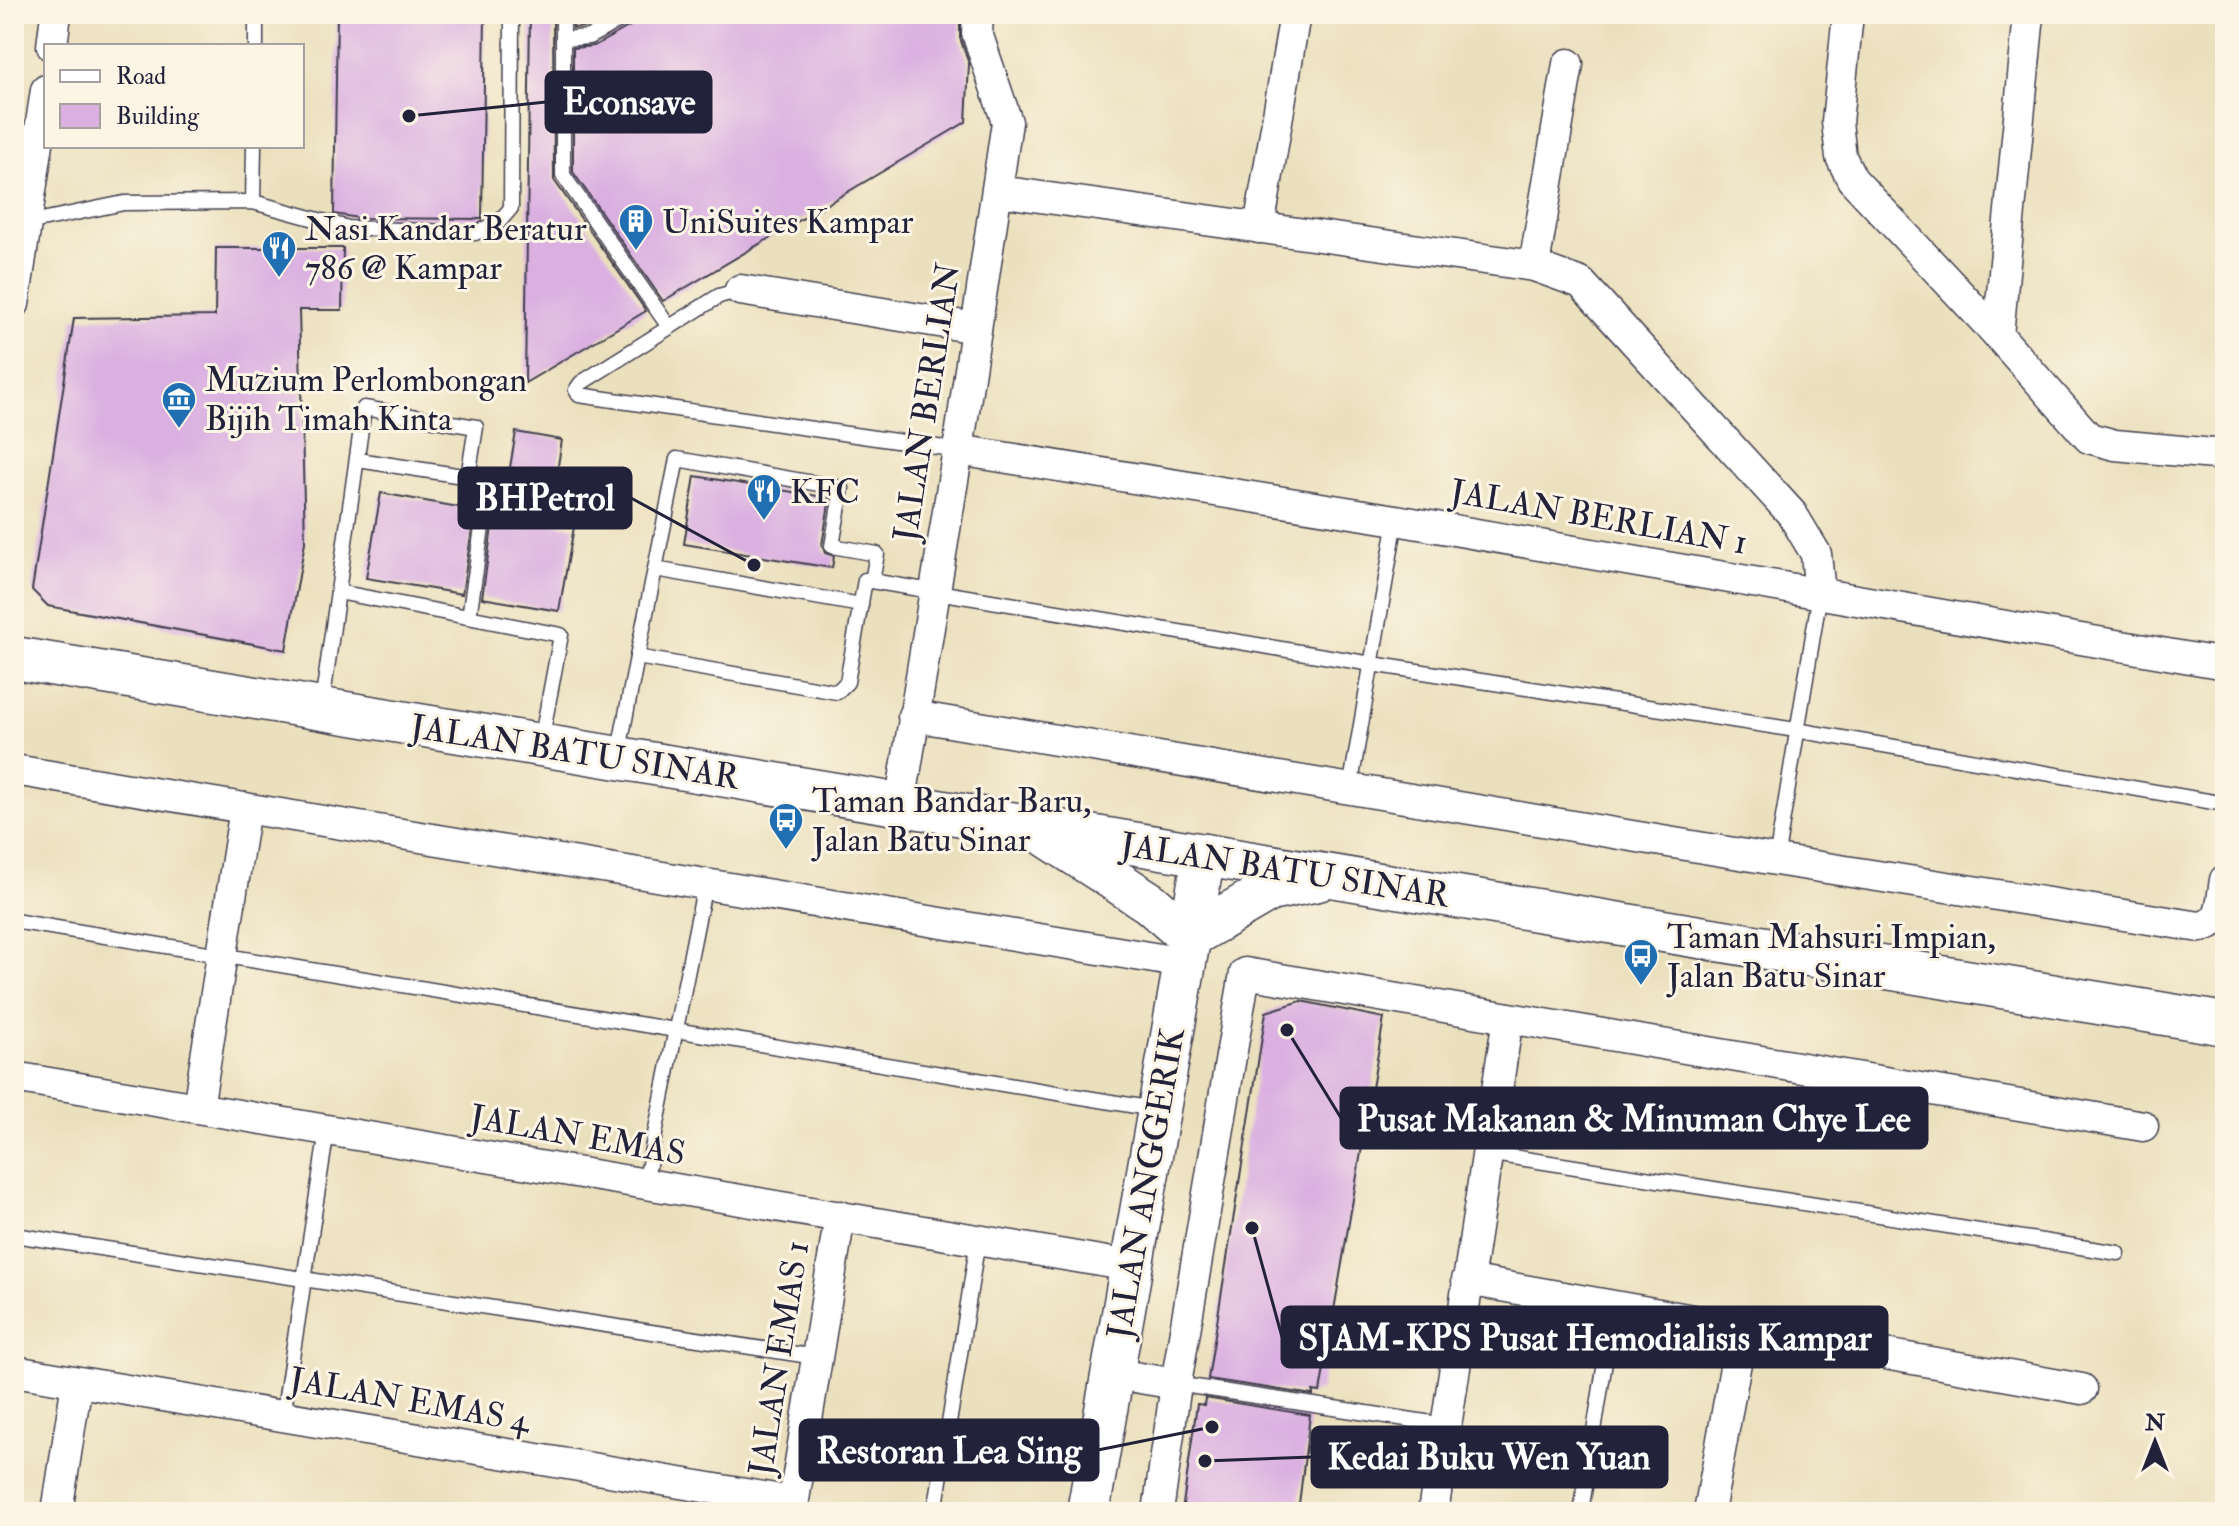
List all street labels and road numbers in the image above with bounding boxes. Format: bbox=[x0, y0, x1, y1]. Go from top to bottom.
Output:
street label: JALAN BERLIAN bbox=[884, 260, 971, 545]
street label: JALAN BERLIAN 1 bbox=[1446, 470, 1750, 565]
street label: JALAN BATU SINAR bbox=[407, 705, 743, 800]
street label: JALAN BATU SINAR bbox=[1117, 823, 1453, 918]
street label: JALAN ANGGERIK bbox=[1098, 1023, 1195, 1343]
street label: JALAN EMAS bbox=[466, 1095, 689, 1176]
street label: JALAN EMAS 1 bbox=[740, 1238, 819, 1480]
street label: JALAN EMAS 4 bbox=[285, 1358, 535, 1443]

